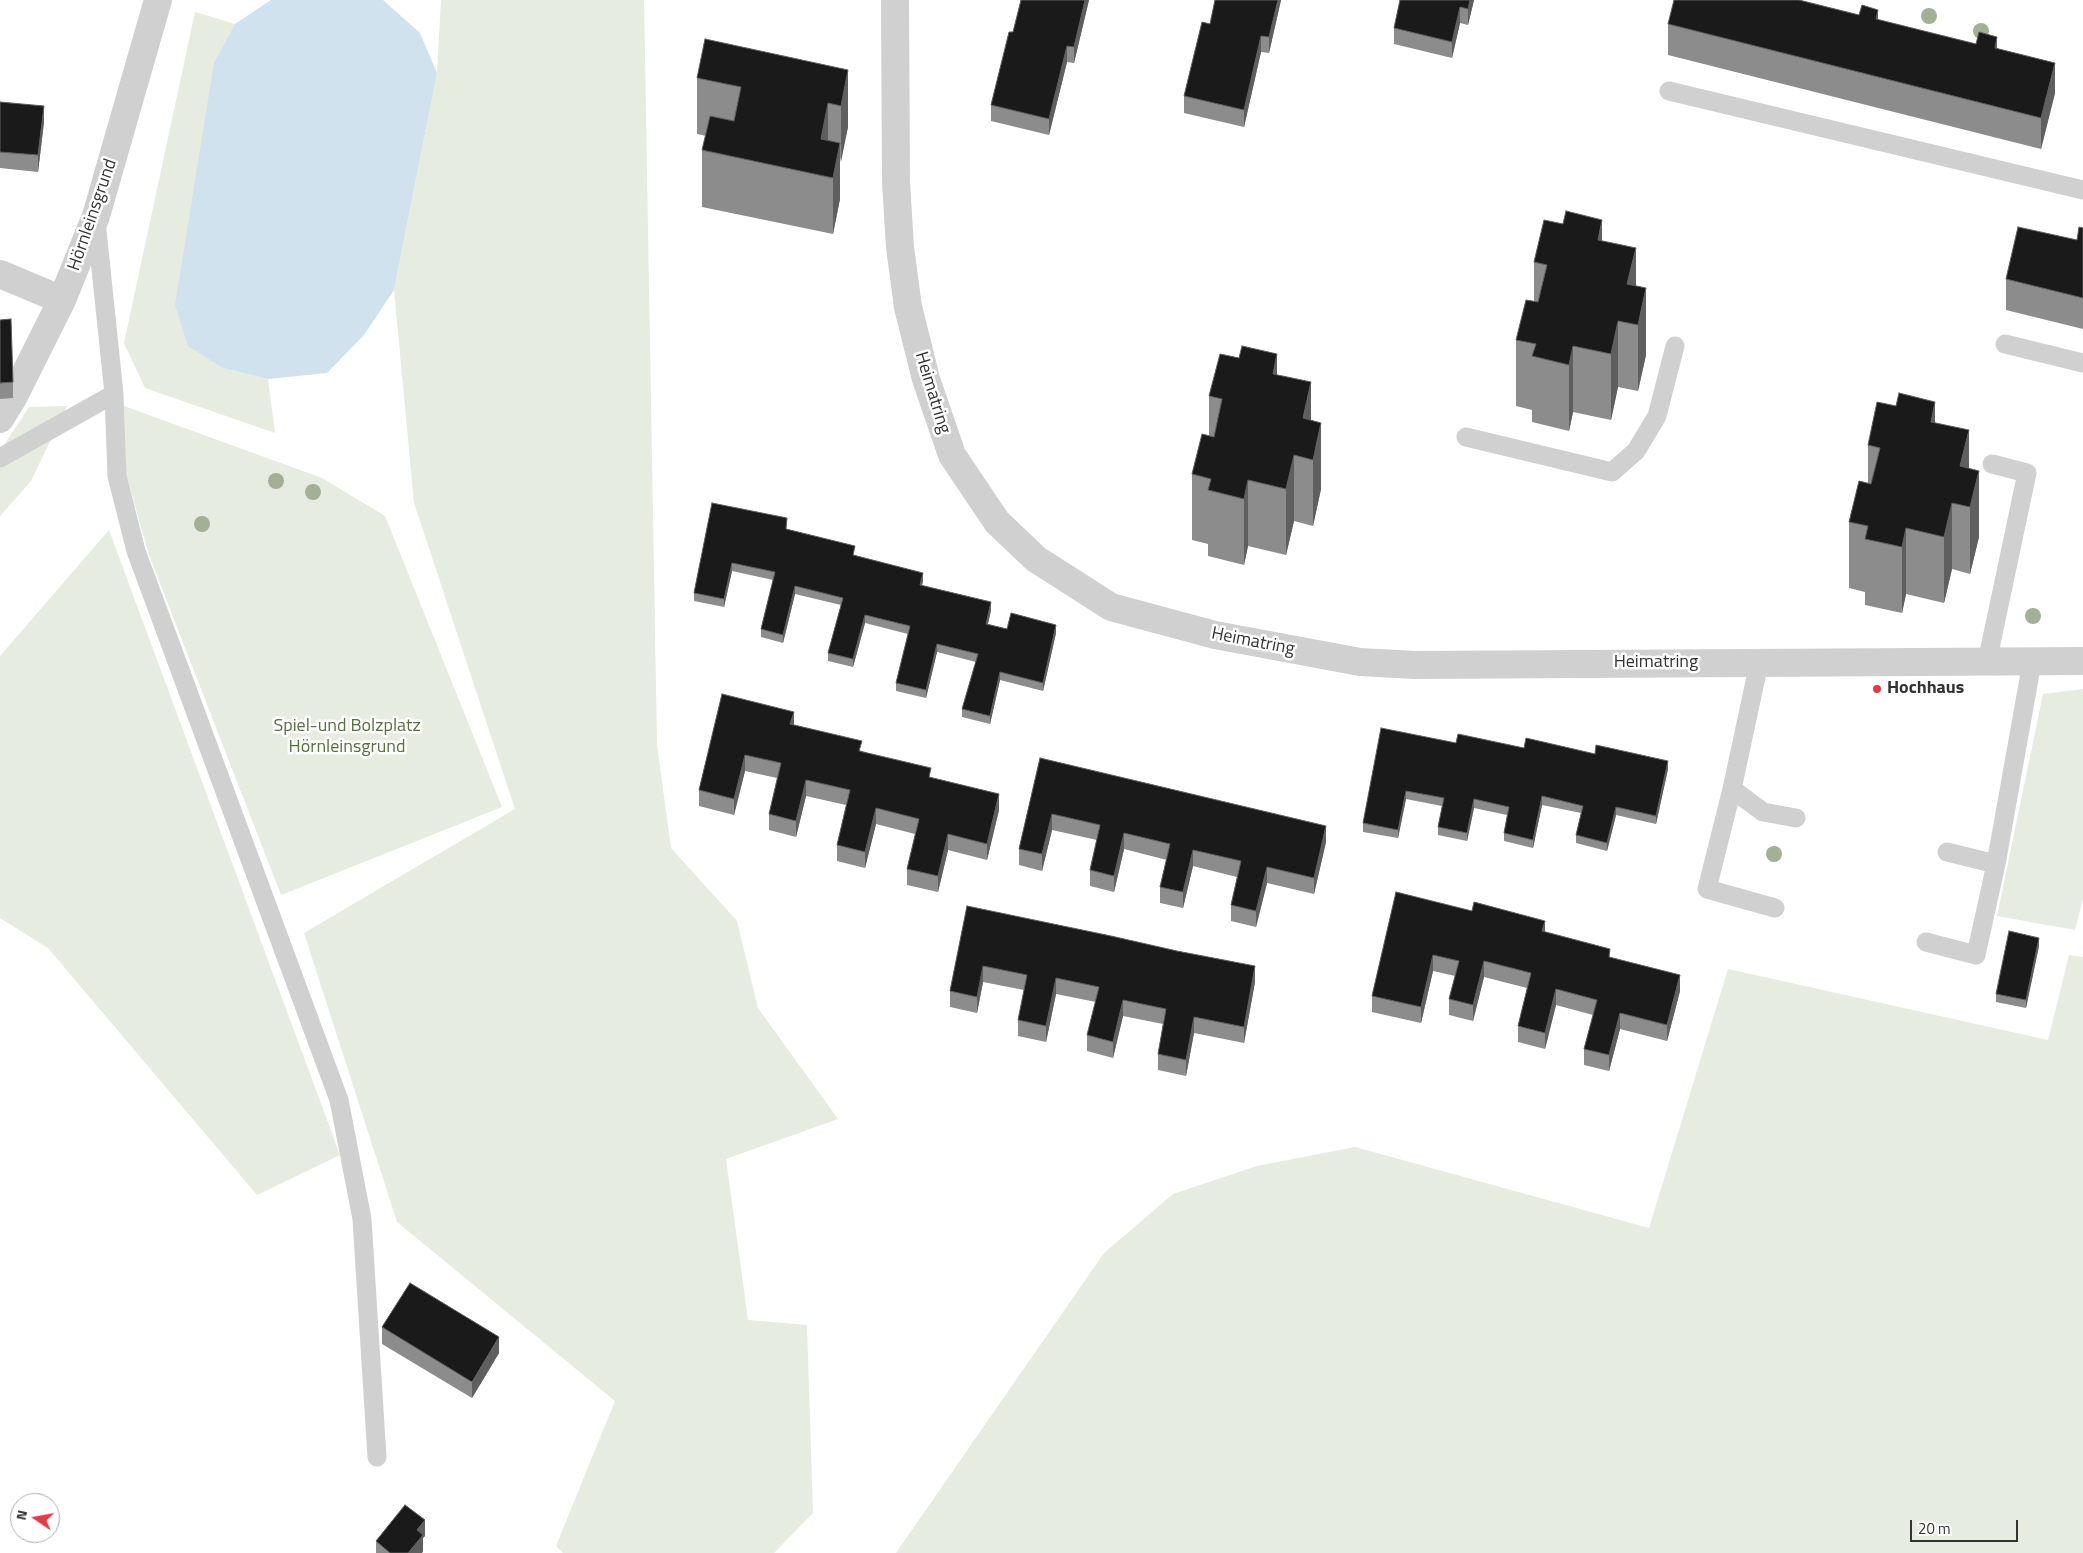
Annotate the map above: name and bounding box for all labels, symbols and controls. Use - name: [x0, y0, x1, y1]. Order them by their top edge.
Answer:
- street label: Hörnleinsgrund: [64, 156, 122, 274]
- street label: Heimatring: [909, 349, 955, 437]
- street label: Heimatring: [1209, 623, 1297, 661]
- street label: Heimatring: [1614, 652, 1698, 674]
- place label: Hochhaus: [1887, 678, 1964, 700]
- marker: Hochhaus: [1871, 683, 1883, 695]
- park label: Spiel-und Bolzplatz Hörnleinsgrund: [273, 716, 421, 759]
- north arrow: [10, 1493, 60, 1543]
- text: N: [10, 1508, 32, 1522]
- scale bar: [1913, 1510, 2020, 1542]
- text: 20 m: [1918, 1517, 1951, 1540]

